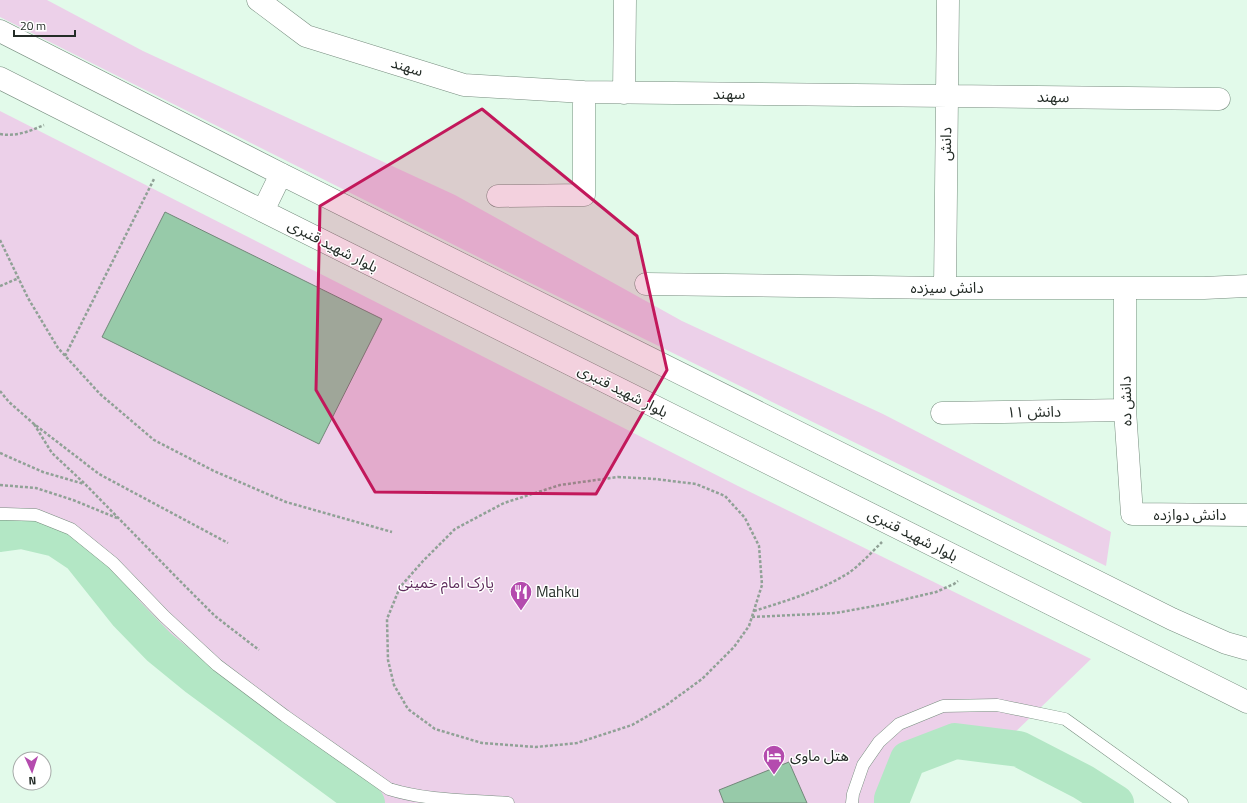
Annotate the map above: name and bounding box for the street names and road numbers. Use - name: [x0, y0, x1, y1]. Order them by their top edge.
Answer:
- street label: سهند: [388, 51, 426, 82]
- street label: سهند: [713, 82, 745, 105]
- street label: سهند: [1037, 85, 1070, 108]
- street label: دانش: [934, 127, 957, 161]
- street label: بلوار شهید قنبری: [284, 213, 382, 278]
- street label: دانش سیزده: [910, 276, 984, 299]
- street label: بلوار شهید قنبری: [574, 358, 672, 423]
- street label: دانش ده: [1114, 376, 1137, 426]
- street label: دانش ۱۱: [1007, 400, 1061, 423]
- street label: بلوار شهید قنبری: [864, 502, 962, 567]
- street label: دانش دوازده: [1154, 503, 1226, 526]

